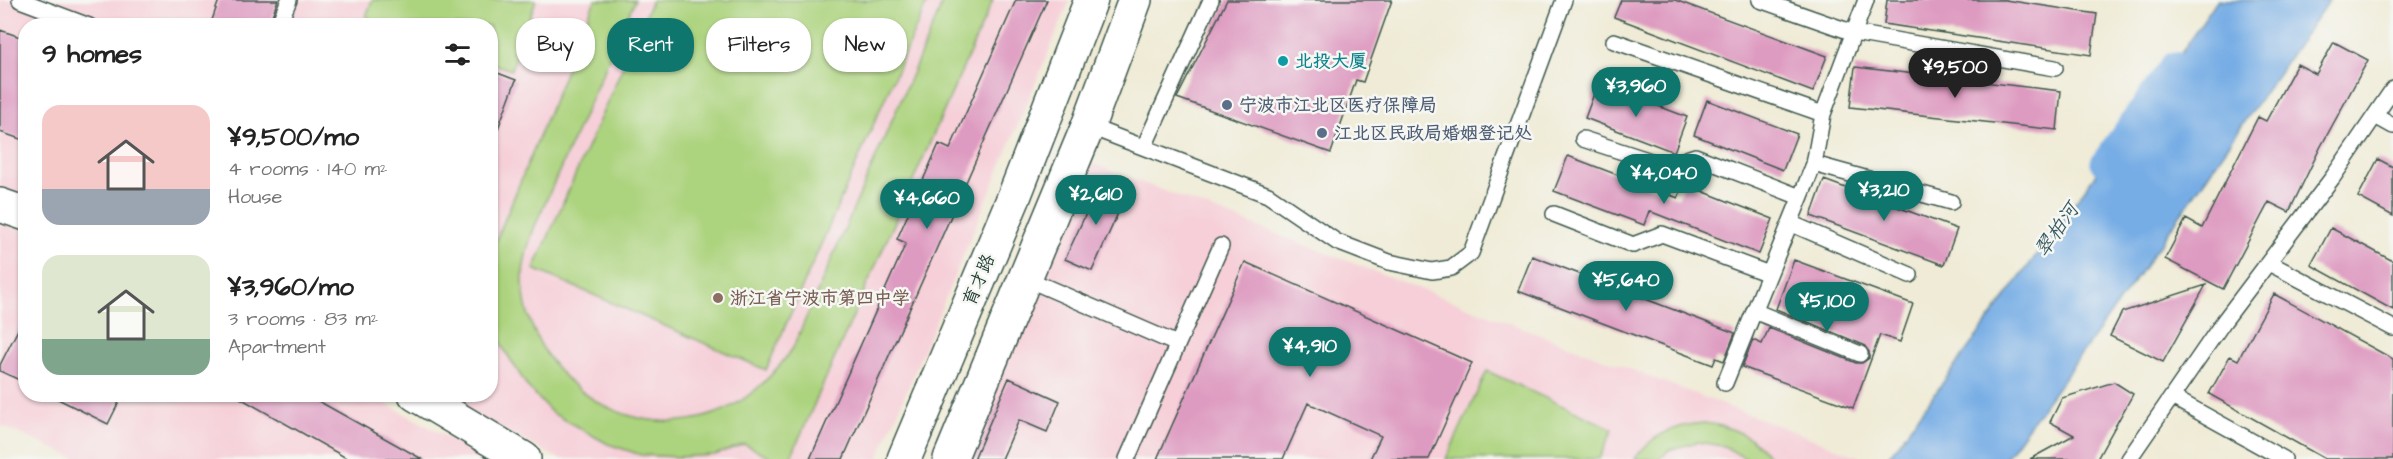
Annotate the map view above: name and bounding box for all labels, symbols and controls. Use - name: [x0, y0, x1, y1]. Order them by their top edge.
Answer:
- chip: Buy: [516, 18, 595, 72]
- chip: Rent: [607, 18, 694, 72]
- chip: Filters: [706, 18, 811, 72]
- chip: New: [823, 18, 907, 72]
- text: 9 homes: [42, 36, 142, 72]
- icon: filters: [441, 38, 474, 71]
- pin: ¥9,500: [1906, 48, 2004, 99]
- place label: 北投大厦: [1295, 49, 1367, 74]
- text: ¥9,500: [1922, 53, 1988, 81]
- marker: 北投大厦: [1276, 54, 1290, 68]
- pin: ¥3,960: [1587, 67, 1685, 118]
- text: ¥3,960: [1606, 72, 1666, 100]
- place label: 宁波市江北区医疗保障局: [1239, 93, 1437, 118]
- marker: 宁波市江北区医疗保障局: [1220, 98, 1234, 112]
- text: ¥9,500/mo: [228, 119, 359, 155]
- place label: 江北区民政局婚姻登记处: [1334, 121, 1532, 146]
- marker: 江北区民政局婚姻登记处: [1315, 126, 1329, 140]
- icon: home: [90, 129, 162, 201]
- pin: ¥4,040: [1615, 154, 1713, 205]
- text: 4 rooms · 140 m²: [228, 155, 387, 183]
- text: ¥4,040: [1631, 159, 1697, 187]
- pin: ¥3,210: [1835, 171, 1933, 222]
- pin: ¥2,610: [1047, 175, 1145, 226]
- text: ¥3,210: [1858, 176, 1910, 204]
- pin: ¥4,660: [878, 179, 976, 230]
- text: ¥2,610: [1069, 180, 1123, 208]
- text: House: [228, 183, 282, 211]
- text: ¥4,660: [894, 184, 960, 212]
- water label: 翠柏河: [2028, 195, 2087, 263]
- street label: 育才路: [957, 250, 1001, 310]
- pin: ¥5,640: [1577, 261, 1675, 312]
- text: ¥5,640: [1592, 266, 1660, 294]
- text: ¥3,960/mo: [228, 269, 354, 305]
- icon: home: [90, 279, 162, 351]
- pin: ¥5,100: [1778, 282, 1876, 333]
- place label: 浙江省宁波市第四中学: [730, 286, 910, 311]
- text: ¥5,100: [1799, 287, 1855, 315]
- marker: 浙江省宁波市第四中学: [711, 291, 725, 305]
- text: 3 rooms · 83 m²: [228, 305, 378, 333]
- pin: ¥4,910: [1261, 327, 1359, 378]
- text: ¥4,910: [1283, 332, 1337, 360]
- text: Apartment: [228, 333, 326, 361]

